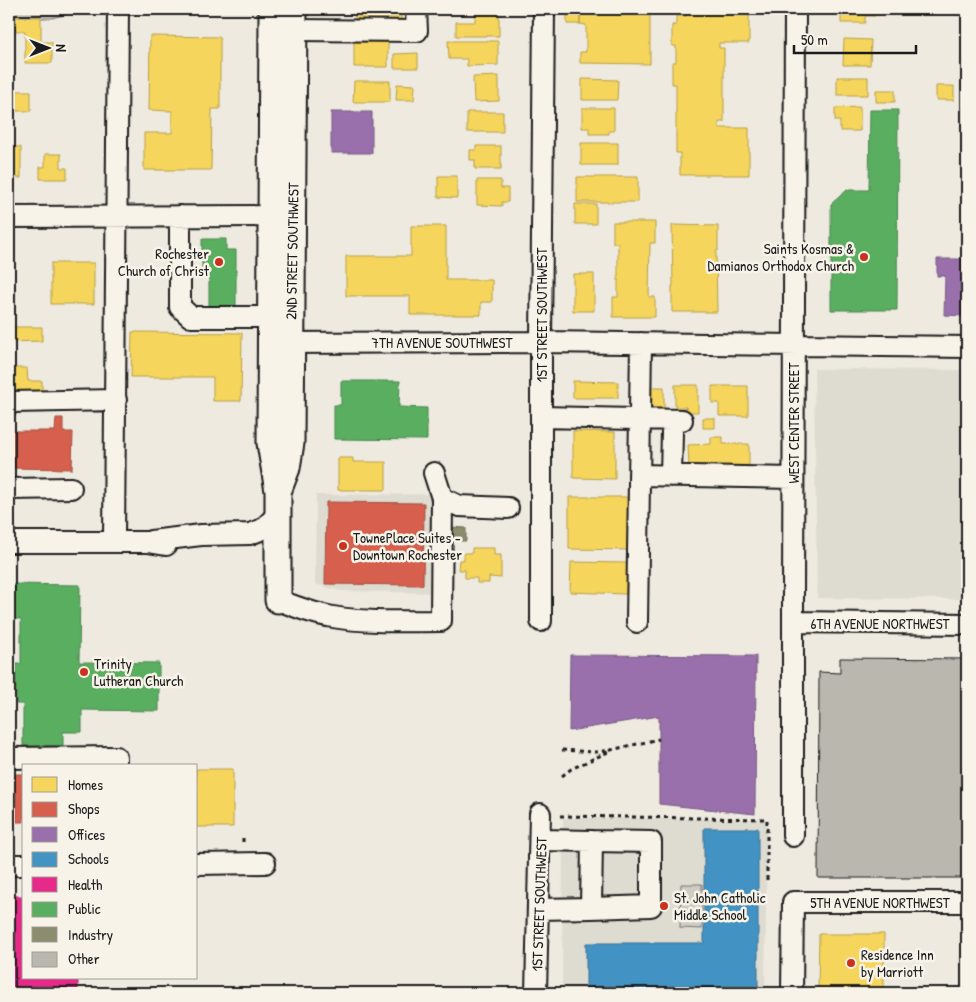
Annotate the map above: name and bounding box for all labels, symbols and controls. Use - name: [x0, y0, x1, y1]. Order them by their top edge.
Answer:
- north arrow: [22, 22, 72, 72]
- scale bar: [794, 22, 916, 54]
- text: 50 m: [801, 29, 828, 50]
- text: N: [52, 44, 71, 52]
- street label: 2ND STREET SOUTHWEST: [280, 181, 304, 320]
- place label: Saints Kosmas & Damianos Orthodox Church: [707, 238, 854, 276]
- place label: Rochester Church of Christ: [118, 243, 210, 281]
- street label: 1ST STREET SOUTHWEST: [531, 247, 552, 382]
- marker: Saints Kosmas & Damianos Orthodox Church: [858, 251, 870, 263]
- marker: Rochester Church of Christ: [213, 256, 225, 268]
- street label: 7TH AVENUE SOUTHWEST: [372, 332, 513, 353]
- street label: WEST CENTER STREET: [783, 362, 804, 483]
- place label: TownePlace Suites - Downtown Rochester: [353, 527, 462, 565]
- marker: TownePlace Suites - Downtown Rochester: [337, 540, 349, 552]
- street label: 6TH AVENUE NORTHWEST: [810, 613, 951, 634]
- place label: Trinity Lutheran Church: [94, 653, 183, 691]
- marker: Trinity Lutheran Church: [78, 666, 90, 678]
- legend: [22, 764, 198, 980]
- text: Homes: [68, 774, 103, 795]
- text: Shops: [68, 798, 100, 819]
- text: Offices: [68, 824, 105, 845]
- street label: 1ST STREET SOUTHWEST: [526, 835, 552, 972]
- text: Schools: [68, 848, 109, 869]
- text: Health: [68, 874, 102, 895]
- place label: St. John Catholic Middle School: [674, 887, 766, 925]
- street label: 5TH AVENUE NORTHWEST: [810, 892, 951, 913]
- text: Public: [68, 898, 101, 919]
- marker: St. John Catholic Middle School: [658, 900, 670, 912]
- text: Industry: [68, 924, 113, 945]
- place label: Residence Inn by Marriott: [861, 944, 934, 982]
- text: Other: [68, 948, 100, 969]
- marker: Residence Inn by Marriott: [845, 957, 857, 969]

